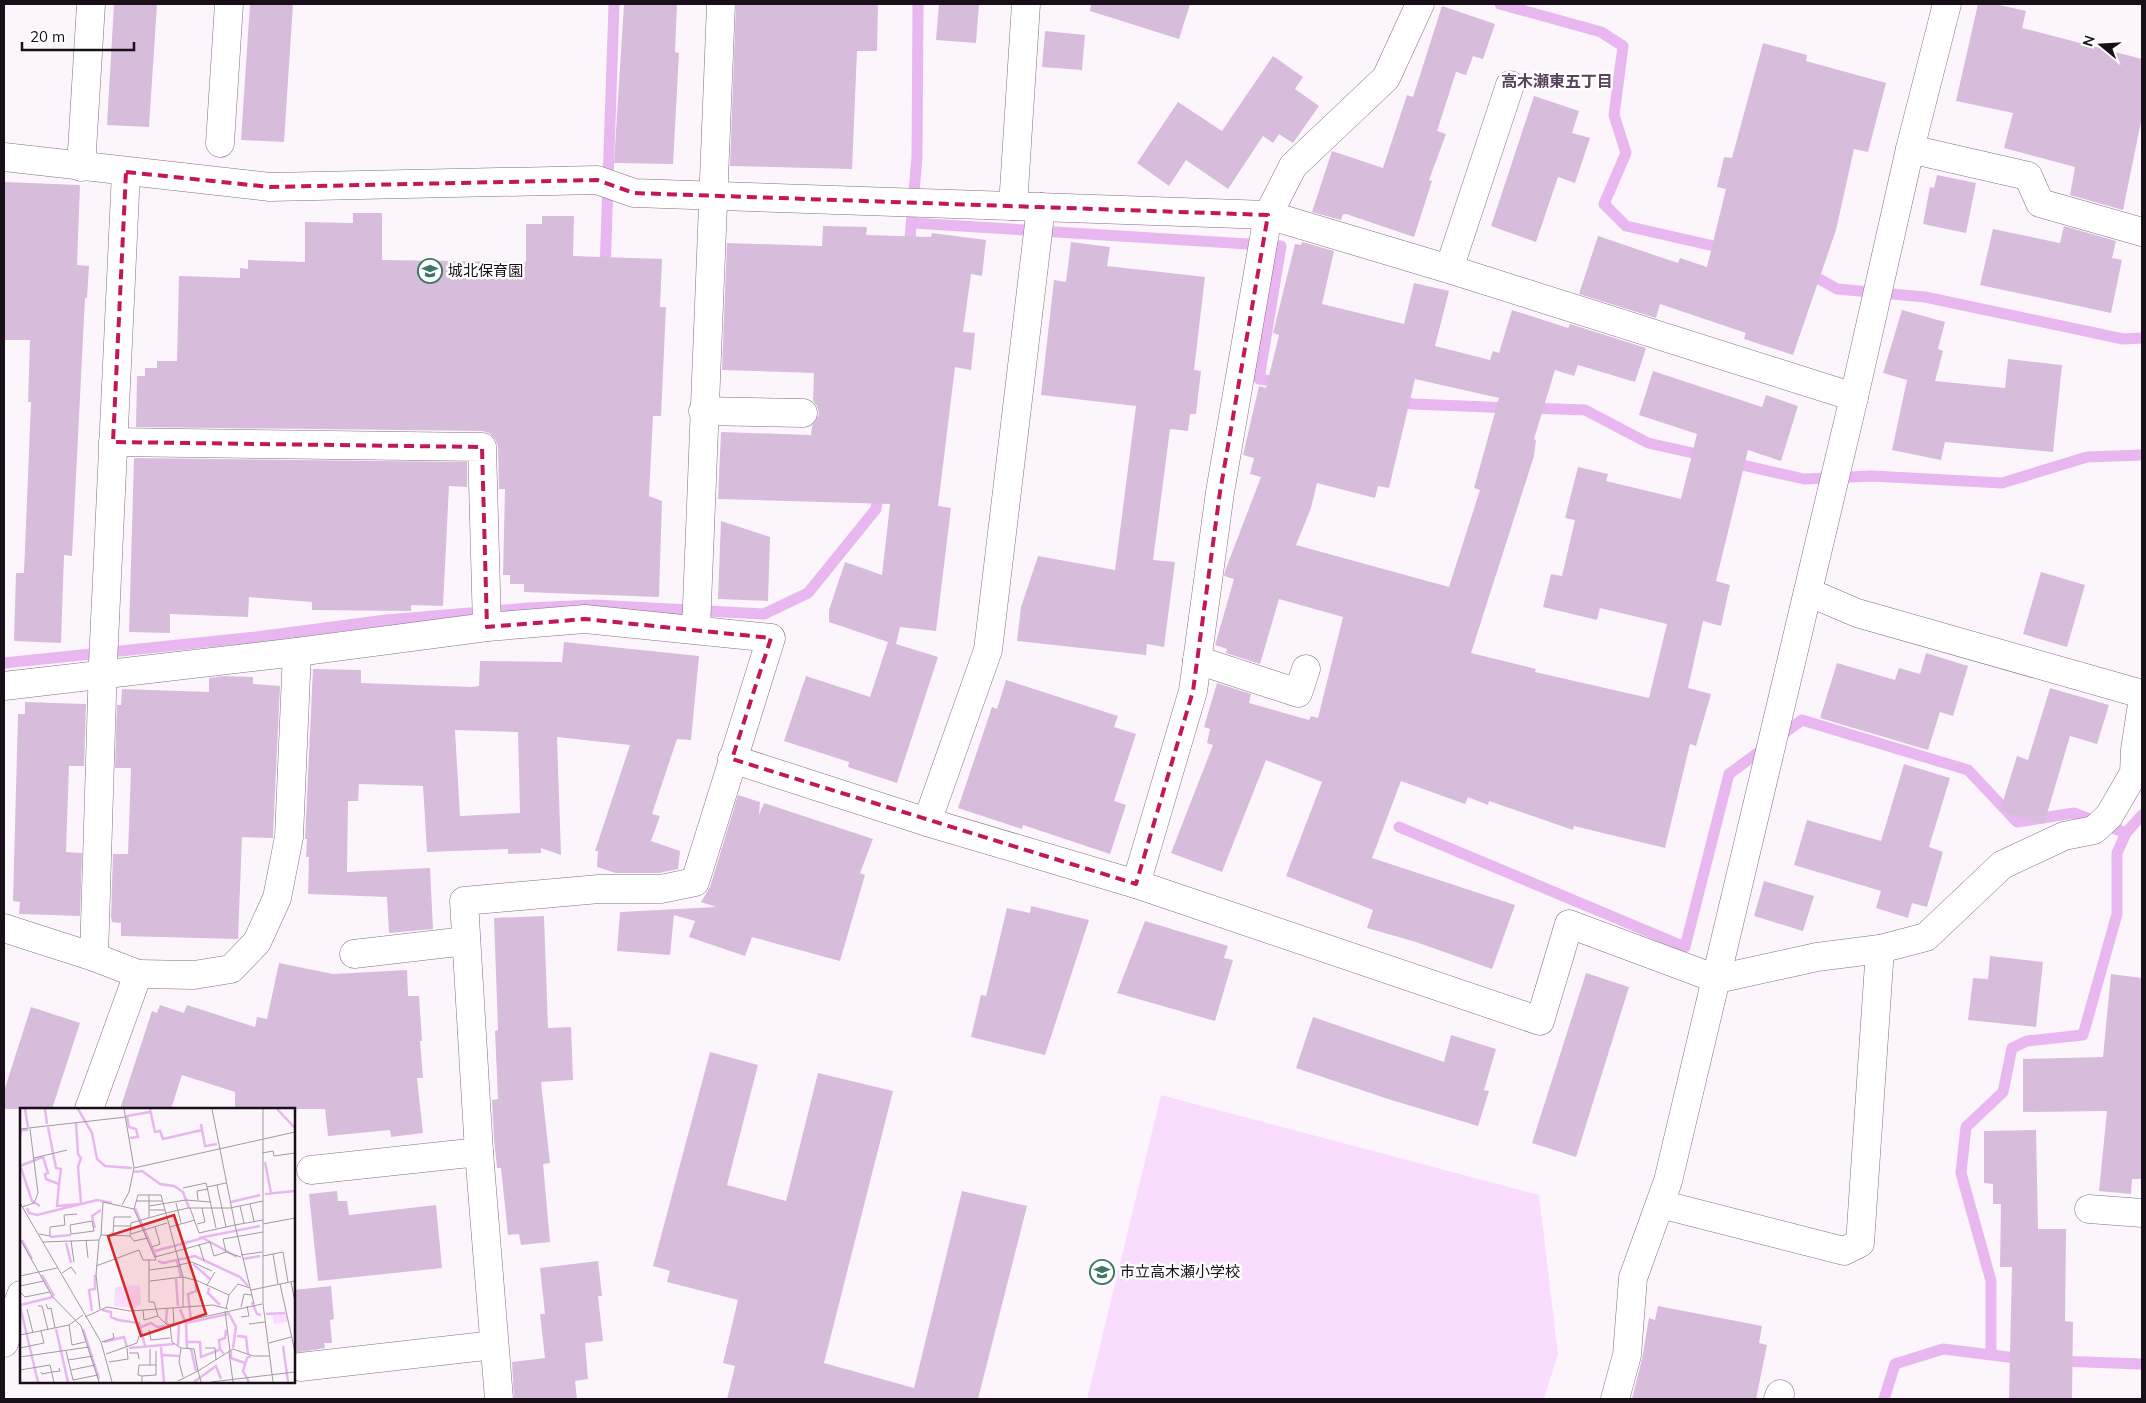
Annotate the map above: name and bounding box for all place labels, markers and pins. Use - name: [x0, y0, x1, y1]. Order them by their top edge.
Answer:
- school or university icon: 城北保育園: [417, 258, 443, 284]
- place label: 城北保育園: [448, 261, 523, 280]
- school or university icon: 市立高木瀬小学校: [1089, 1259, 1115, 1285]
- place label: 市立高木瀬小学校: [1120, 1262, 1240, 1281]

